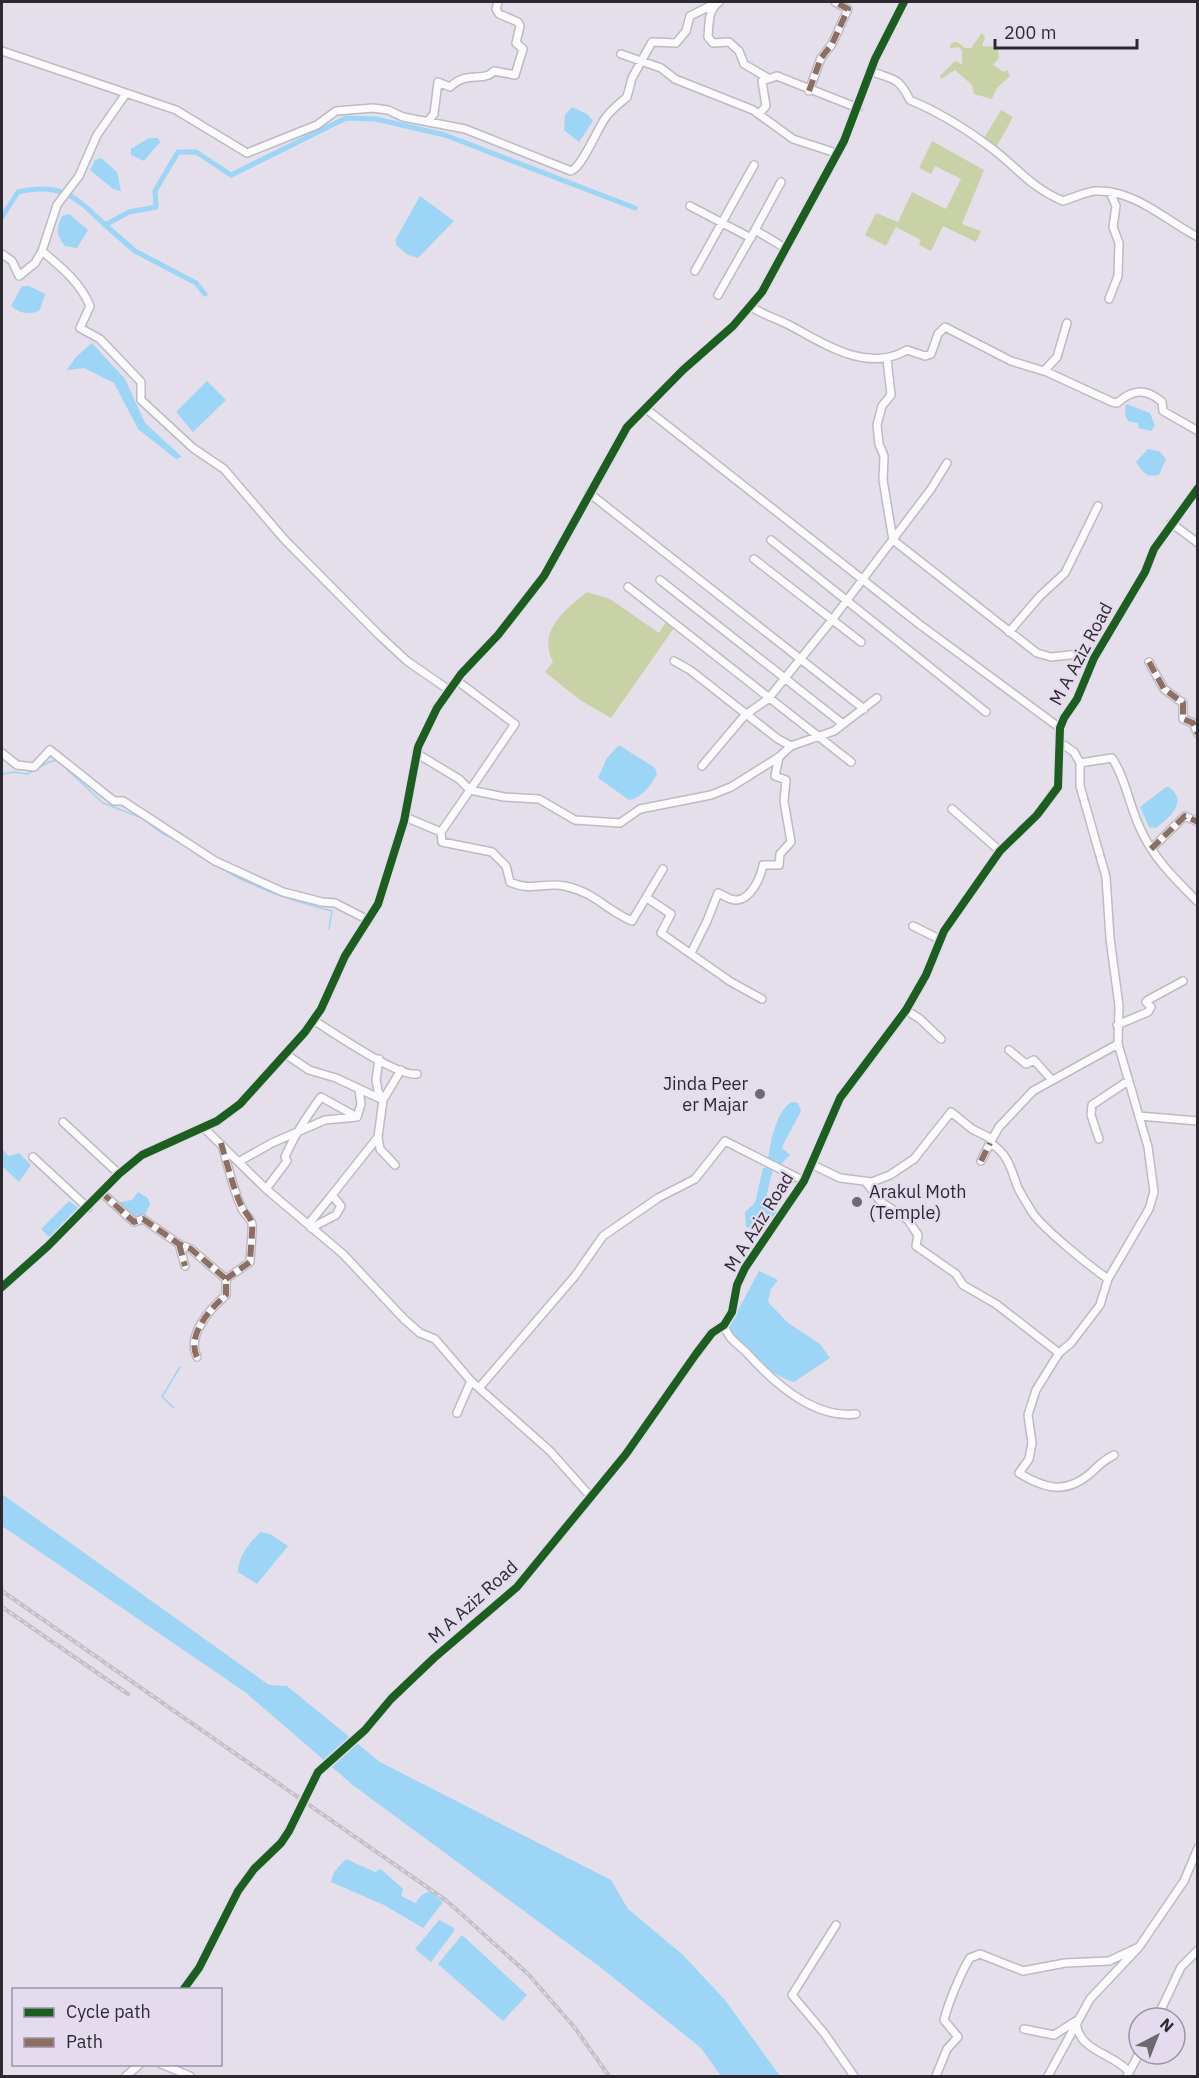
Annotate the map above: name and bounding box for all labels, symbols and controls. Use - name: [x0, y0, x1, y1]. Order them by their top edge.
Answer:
- scale bar: [995, 12, 1138, 50]
- text: 200 m: [1004, 21, 1056, 44]
- street label: M A Aziz Road: [1044, 598, 1117, 709]
- place label: Jinda Peer er Majar: [663, 1072, 748, 1116]
- marker: Jinda Peer er Majar: [753, 1087, 767, 1101]
- street label: M A Aziz Road: [719, 1168, 798, 1276]
- place label: Arakul Moth (Temple): [869, 1180, 967, 1224]
- marker: Arakul Moth (Temple): [850, 1195, 864, 1209]
- street label: M A Aziz Road: [423, 1555, 522, 1648]
- legend: [12, 1988, 222, 2066]
- text: Cycle path: [66, 2000, 151, 2023]
- north arrow: [1127, 2006, 1187, 2066]
- text: N: [1156, 2014, 1178, 2036]
- text: Path: [66, 2030, 103, 2053]

